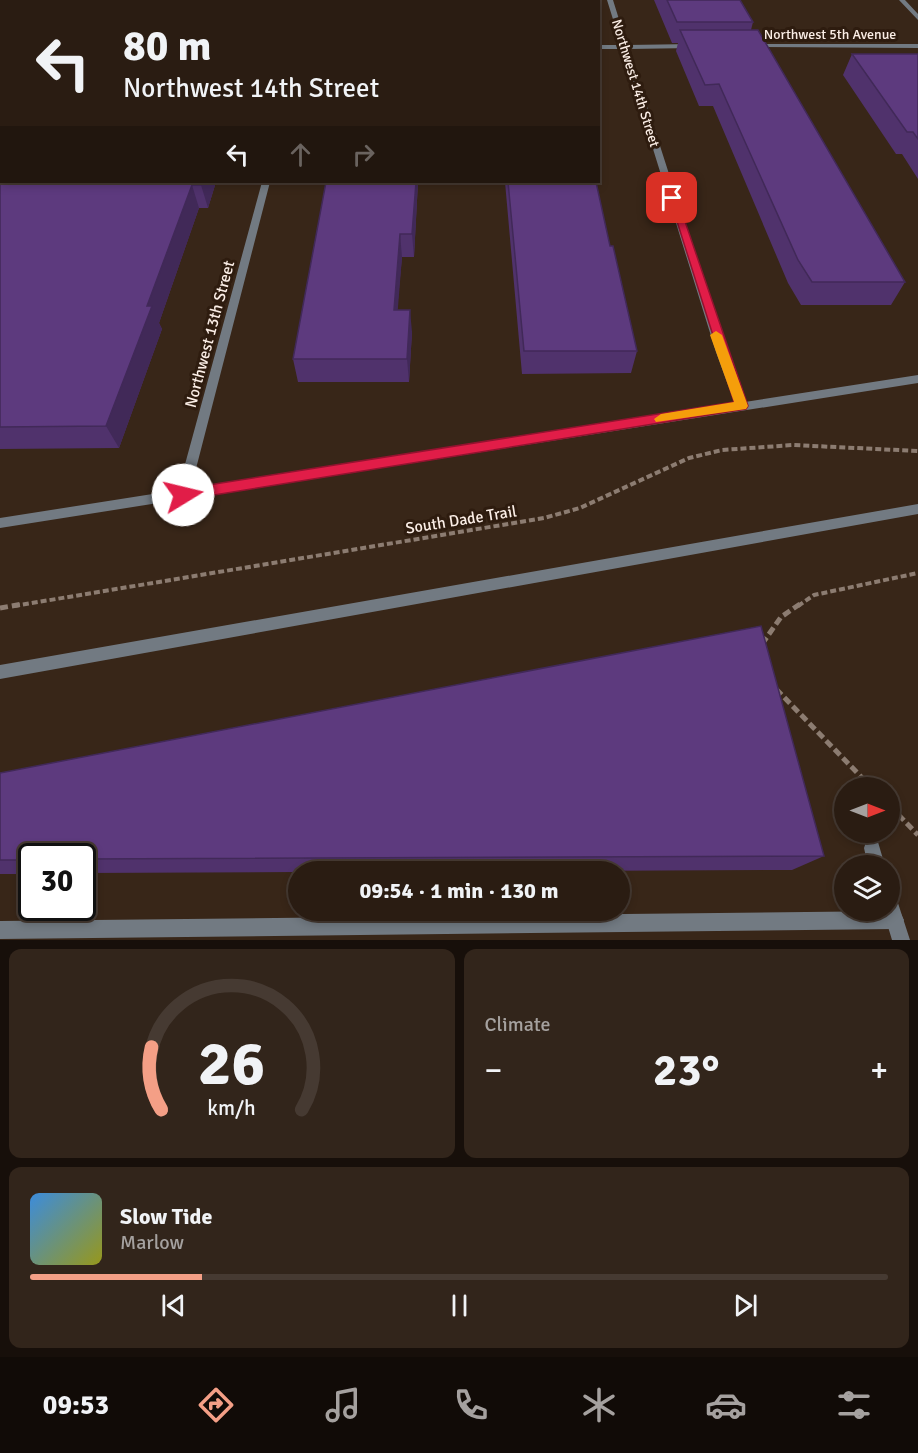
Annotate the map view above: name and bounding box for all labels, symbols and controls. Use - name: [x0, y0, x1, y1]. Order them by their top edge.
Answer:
- street label: Northwest 14th Street: [608, 17, 663, 149]
- text: 80 m: [123, 21, 212, 72]
- icon: left: [24, 24, 102, 102]
- street label: Northwest 5th Avenue: [764, 26, 896, 43]
- text: Northwest 14th Street: [123, 72, 379, 105]
- icon: left: [221, 138, 254, 171]
- icon: ahead: [284, 138, 317, 171]
- icon: right: [347, 138, 380, 171]
- pin: [646, 172, 697, 223]
- icon: arrive: [655, 181, 688, 214]
- street label: Northwest 13th Street: [181, 258, 239, 410]
- position arrow: [151, 463, 215, 527]
- street label: South Dade Trail: [404, 501, 518, 539]
- north arrow: [834, 777, 900, 843]
- map controls: [834, 777, 900, 921]
- speed limit sign: 30: [18, 843, 96, 921]
- button: layers: [834, 855, 900, 921]
- text: 09:54 · 1 min · 130 m: [359, 877, 559, 904]
- text: Climate: [485, 1012, 550, 1037]
- text: 26: [198, 1025, 265, 1102]
- text: 23°: [653, 1043, 720, 1098]
- text: −: [485, 1050, 502, 1091]
- text: +: [870, 1050, 888, 1091]
- text: km/h: [207, 1096, 256, 1122]
- text: Slow Tide: [120, 1203, 212, 1230]
- text: Marlow: [120, 1230, 184, 1255]
- icon: previous: [157, 1289, 190, 1322]
- icon: pause: [443, 1289, 476, 1322]
- icon: next: [729, 1289, 762, 1322]
- icon: directions: [195, 1384, 237, 1426]
- icon: music: [322, 1384, 364, 1426]
- icon: phone: [450, 1384, 492, 1426]
- icon: climate: [578, 1384, 620, 1426]
- icon: car: [705, 1384, 747, 1426]
- icon: filters: [833, 1384, 875, 1426]
- text: 09:53: [43, 1389, 109, 1422]

